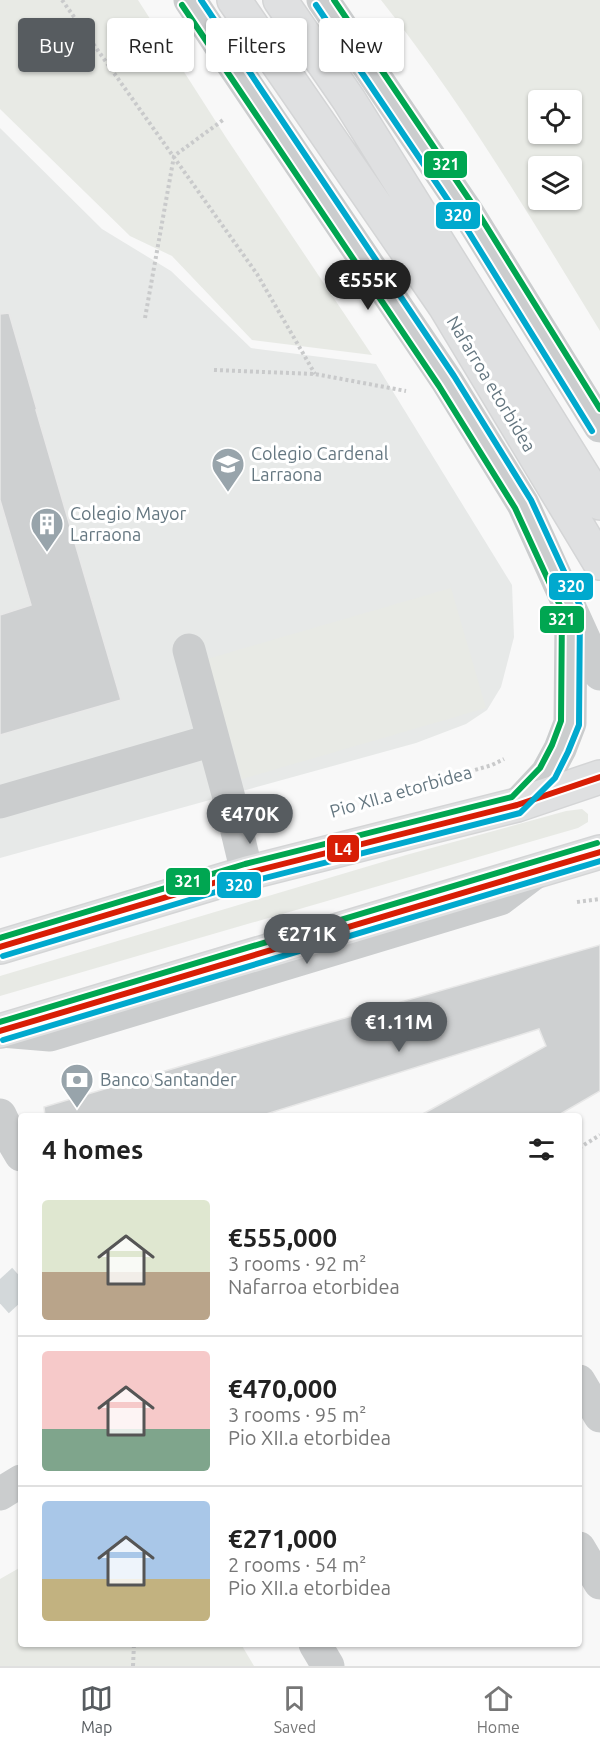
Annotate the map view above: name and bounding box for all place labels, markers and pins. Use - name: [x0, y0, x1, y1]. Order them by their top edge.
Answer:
- pin: €555K: [326, 260, 410, 311]
- place label: Colegio Cardenal Larraona: [251, 443, 389, 484]
- school or university icon: Colegio Cardenal Larraona: [210, 446, 246, 493]
- place label: Colegio Mayor Larraona: [70, 503, 187, 544]
- building icon: Colegio Mayor Larraona: [29, 506, 65, 553]
- pin: €470K: [208, 794, 292, 845]
- pin: €271K: [265, 914, 349, 965]
- pin: €1.11M: [350, 1002, 448, 1053]
- bank icon: Banco Santander: [59, 1062, 95, 1109]
- place label: Banco Santander: [100, 1069, 237, 1089]

